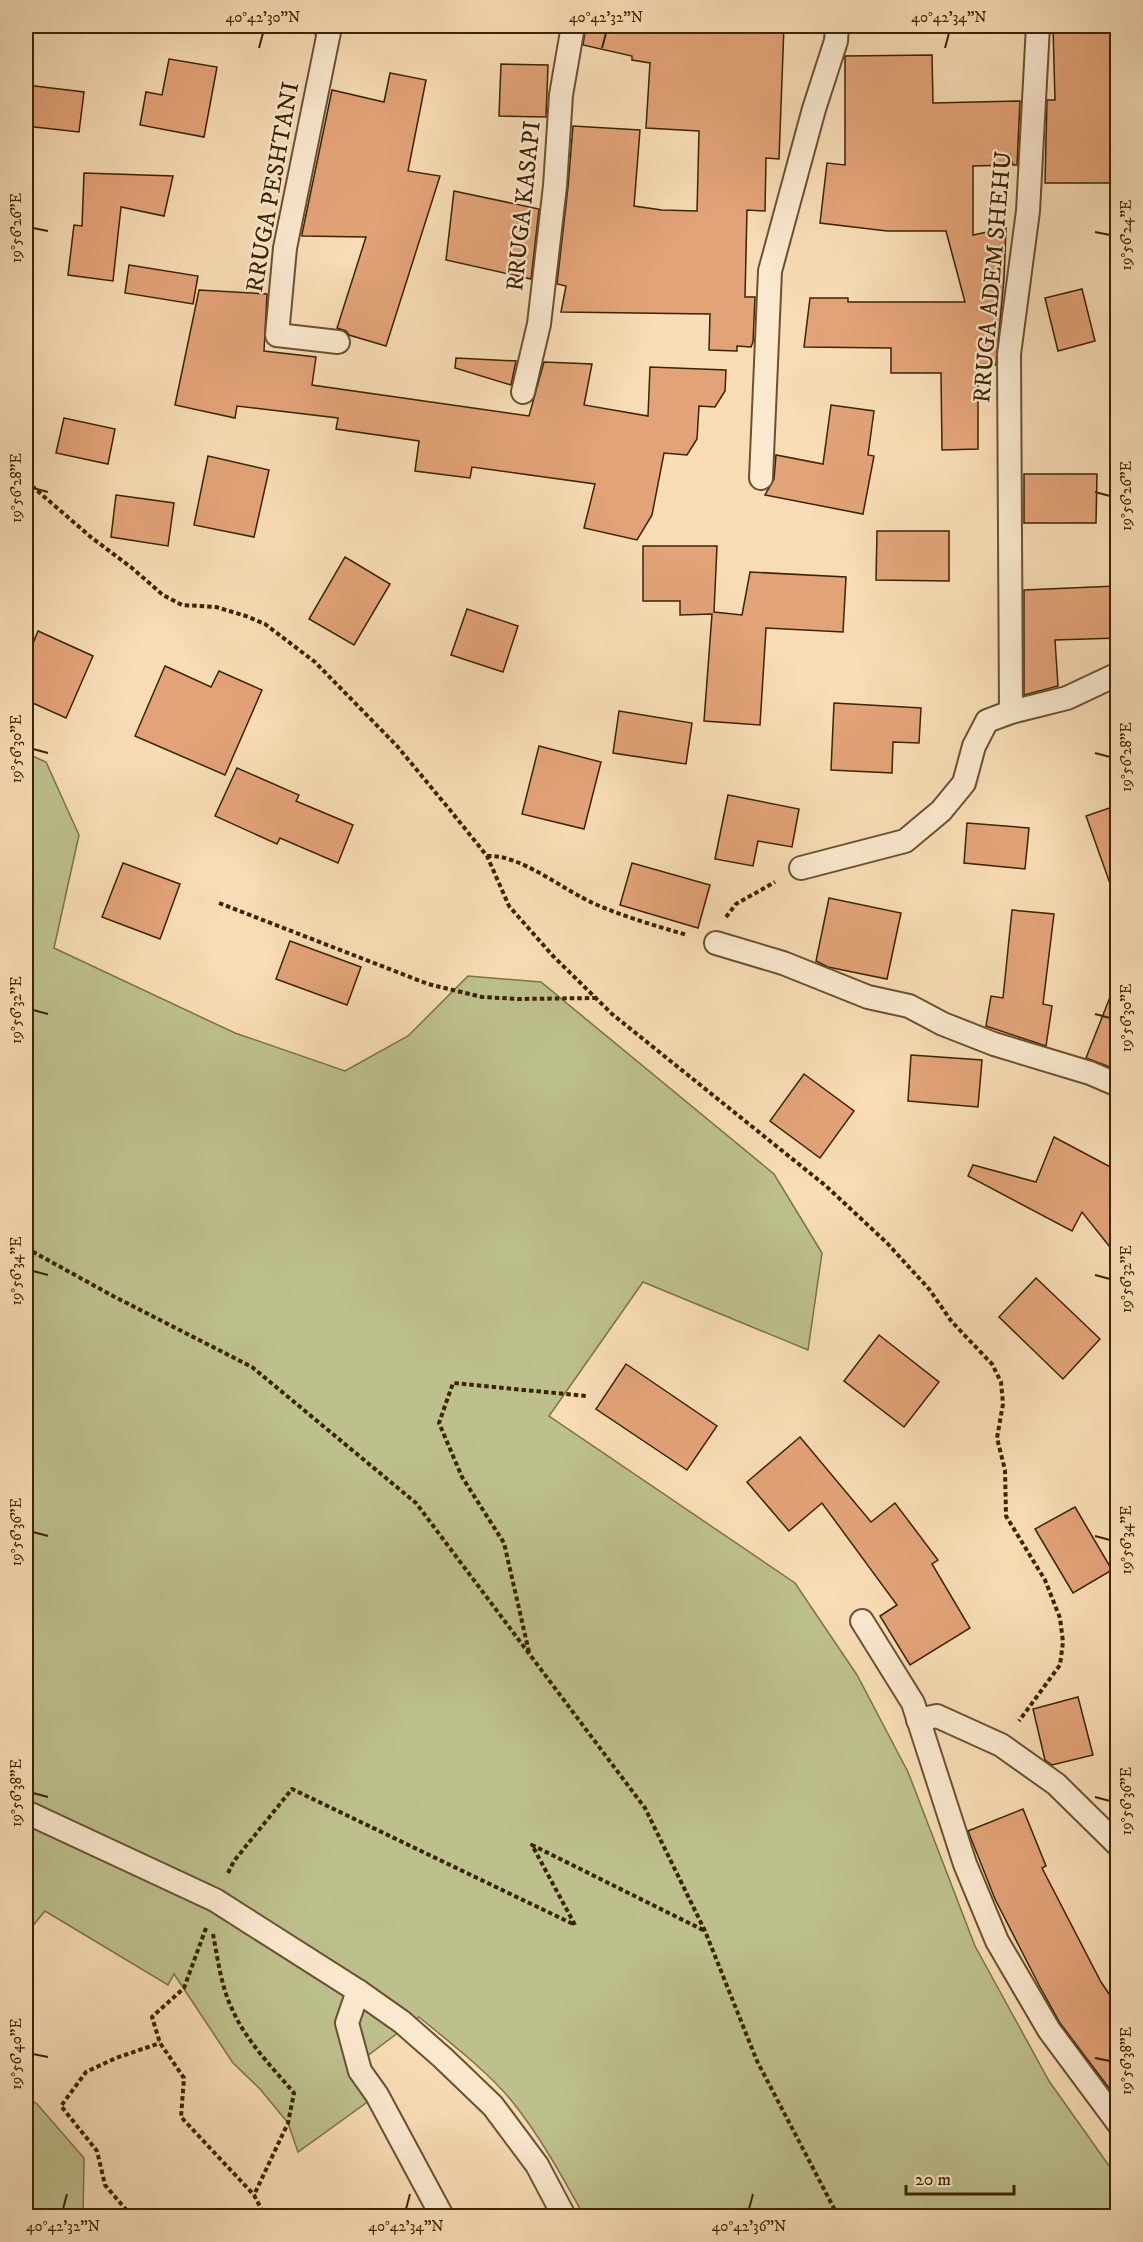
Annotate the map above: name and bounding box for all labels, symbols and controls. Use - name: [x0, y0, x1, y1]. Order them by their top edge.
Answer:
- text: 40°42'30"N: [226, 8, 300, 27]
- text: 40°42'32"N: [569, 8, 643, 27]
- text: 40°42'34"N: [911, 8, 987, 27]
- street label: RRUGA PESHTANI: [240, 79, 306, 295]
- street label: RRUGA KASAPI: [500, 119, 548, 293]
- street label: RRUGA ADEM SHEHU: [967, 150, 1019, 404]
- text: 19°56'26"E: [7, 193, 26, 263]
- text: 19°56'24"E: [1117, 199, 1136, 270]
- text: 19°56'28"E: [7, 453, 26, 523]
- text: 19°56'26"E: [1117, 461, 1136, 531]
- text: 19°56'30"E: [7, 714, 26, 783]
- text: 19°56'28"E: [1117, 722, 1136, 792]
- text: 19°56'32"E: [7, 976, 26, 1044]
- text: 19°56'30"E: [1117, 983, 1136, 1052]
- text: 19°56'34"E: [7, 1236, 26, 1306]
- text: 19°56'32"E: [1117, 1245, 1136, 1313]
- text: 19°56'36"E: [7, 1497, 26, 1566]
- text: 19°56'34"E: [1117, 1505, 1136, 1575]
- text: 19°56'38"E: [7, 1759, 26, 1827]
- text: 19°56'36"E: [1117, 1766, 1136, 1835]
- text: 19°56'40"E: [7, 2018, 26, 2090]
- text: 19°56'38"E: [1117, 2027, 1136, 2095]
- scale bar: [906, 2158, 1014, 2196]
- text: 20 m: [915, 2169, 951, 2191]
- text: 40°42'32"N: [26, 2217, 100, 2236]
- text: 40°42'34"N: [368, 2217, 444, 2236]
- text: 40°42'36"N: [712, 2217, 786, 2236]

